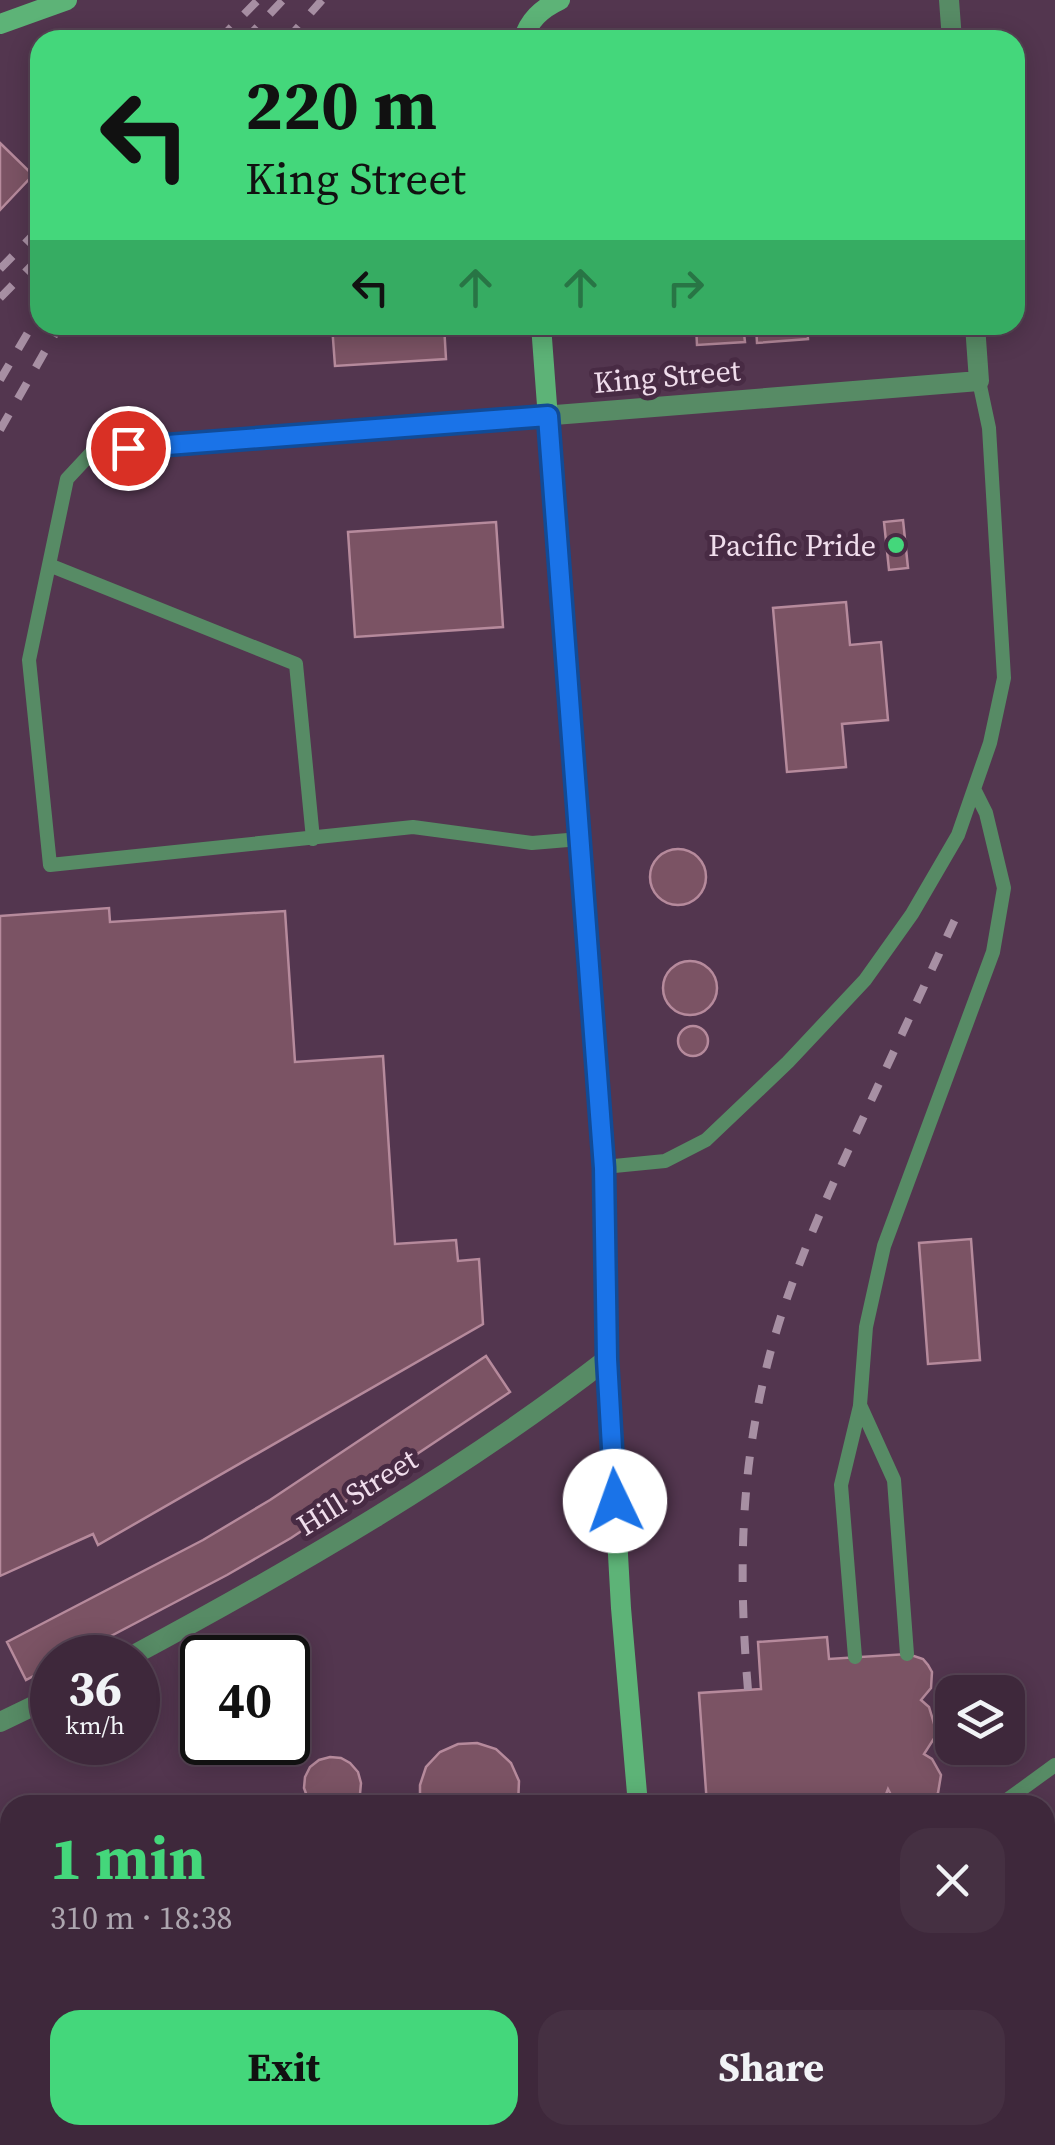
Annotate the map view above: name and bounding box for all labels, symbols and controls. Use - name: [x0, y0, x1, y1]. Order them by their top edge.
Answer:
- text: 220 m: [245, 56, 437, 152]
- icon: left: [80, 70, 210, 200]
- text: King Street: [245, 147, 466, 209]
- icon: left: [343, 260, 398, 315]
- icon: ahead: [448, 260, 503, 315]
- icon: ahead: [553, 260, 608, 315]
- icon: right: [658, 260, 713, 315]
- street label: King Street: [592, 349, 742, 403]
- pin: [86, 406, 171, 491]
- icon: arrive: [101, 421, 156, 476]
- place label: Pacific Pride: [708, 525, 876, 566]
- marker: Pacific Pride: [885, 534, 907, 556]
- street label: Hill Street: [289, 1439, 425, 1545]
- position arrow: [563, 1449, 667, 1553]
- speed limit sign: 40: [180, 1635, 310, 1765]
- text: 36: [68, 1653, 122, 1722]
- map controls: [935, 1675, 1025, 1765]
- button: layers: [935, 1675, 1025, 1765]
- text: km/h: [65, 1708, 125, 1742]
- text: 1 min: [50, 1817, 206, 1899]
- button: close: [900, 1828, 1005, 1933]
- text: 310 m · 18:38: [50, 1896, 232, 1940]
- button: Exit: [50, 2010, 518, 2125]
- button: Share: [538, 2010, 1005, 2125]

